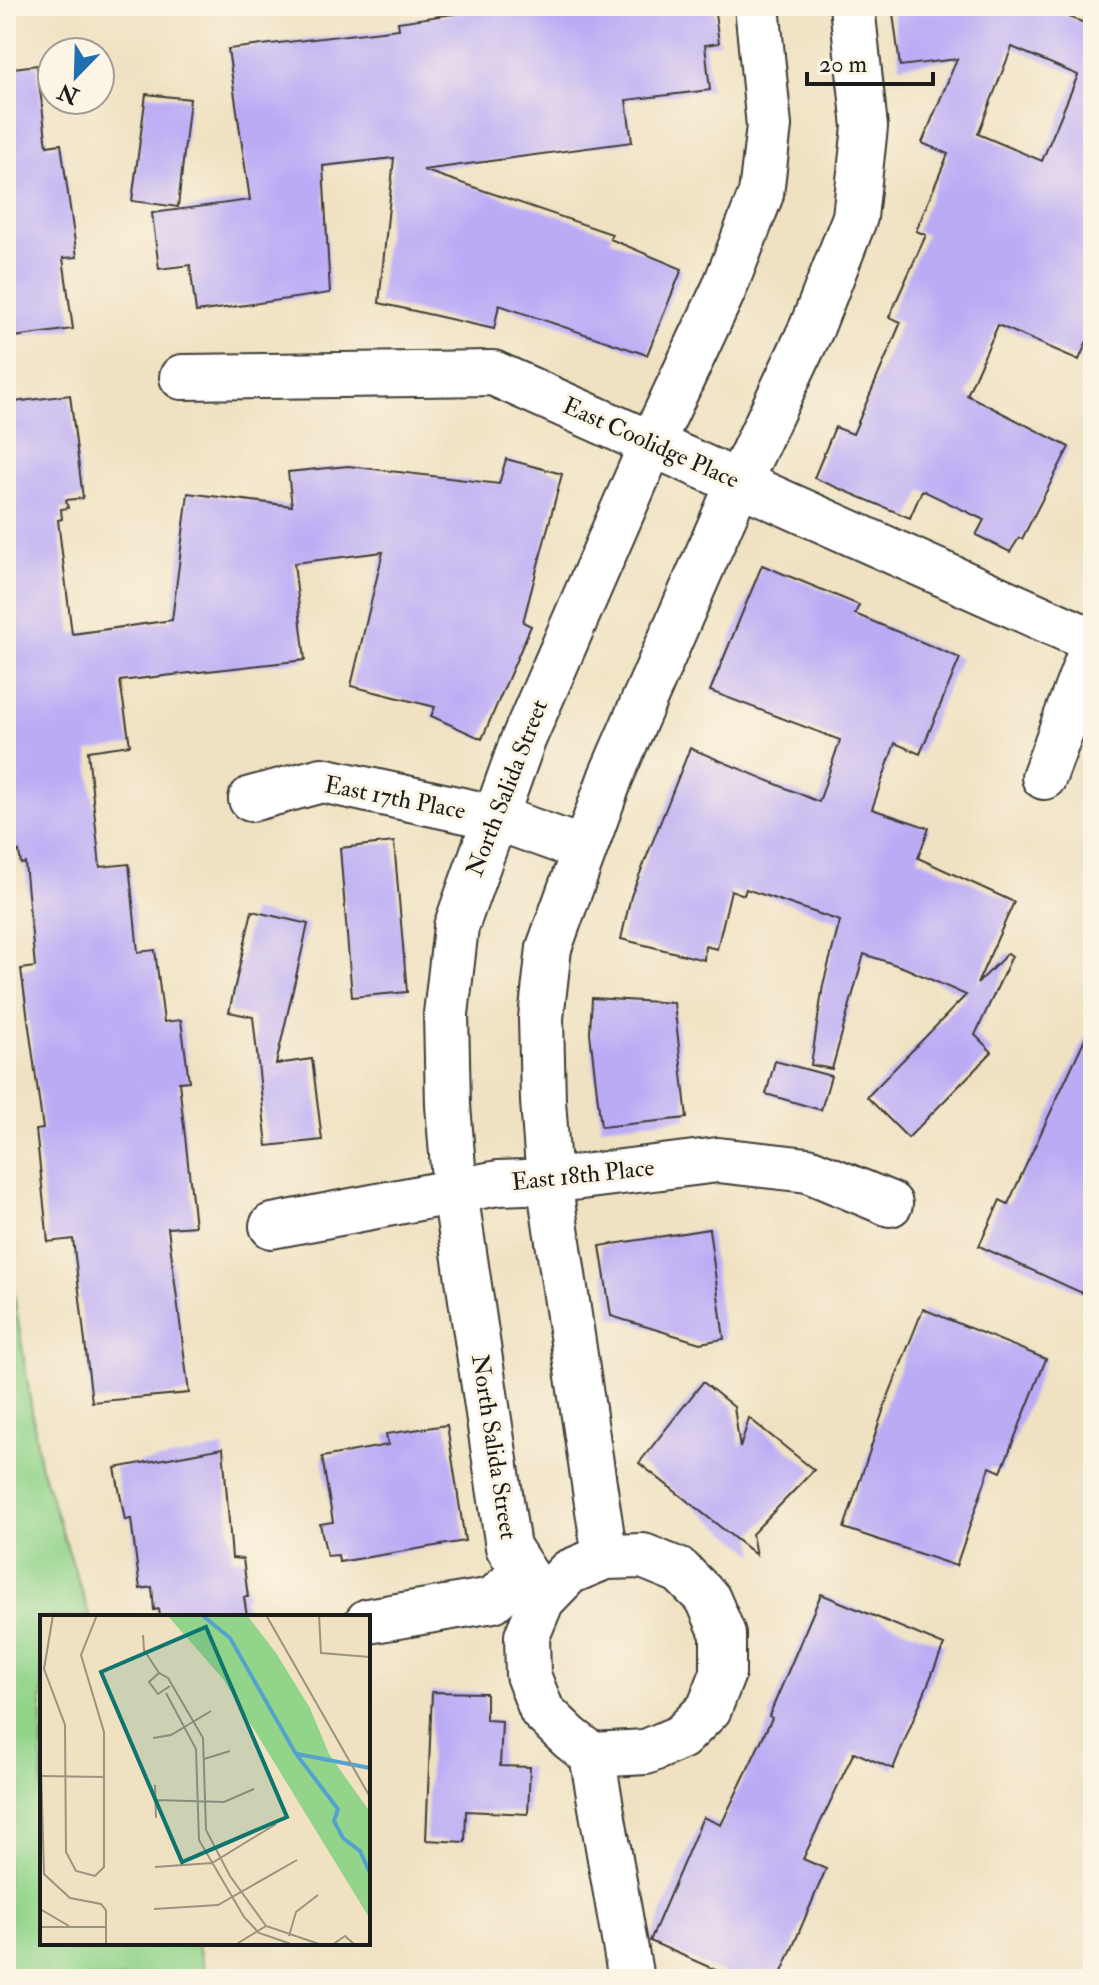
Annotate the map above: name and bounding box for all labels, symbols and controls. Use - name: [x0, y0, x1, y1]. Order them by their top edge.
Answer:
- north arrow: [36, 36, 116, 116]
- scale bar: [807, 36, 933, 86]
- text: 20 m: [819, 49, 868, 80]
- text: N: [54, 77, 84, 111]
- street label: East Coolidge Place: [558, 390, 744, 496]
- street label: North Salida Street: [459, 695, 555, 881]
- street label: East 17th Place: [322, 769, 468, 827]
- street label: East 18th Place: [510, 1152, 656, 1198]
- street label: North Salida Street: [464, 1352, 524, 1542]
- inset map: [40, 1615, 370, 1945]

